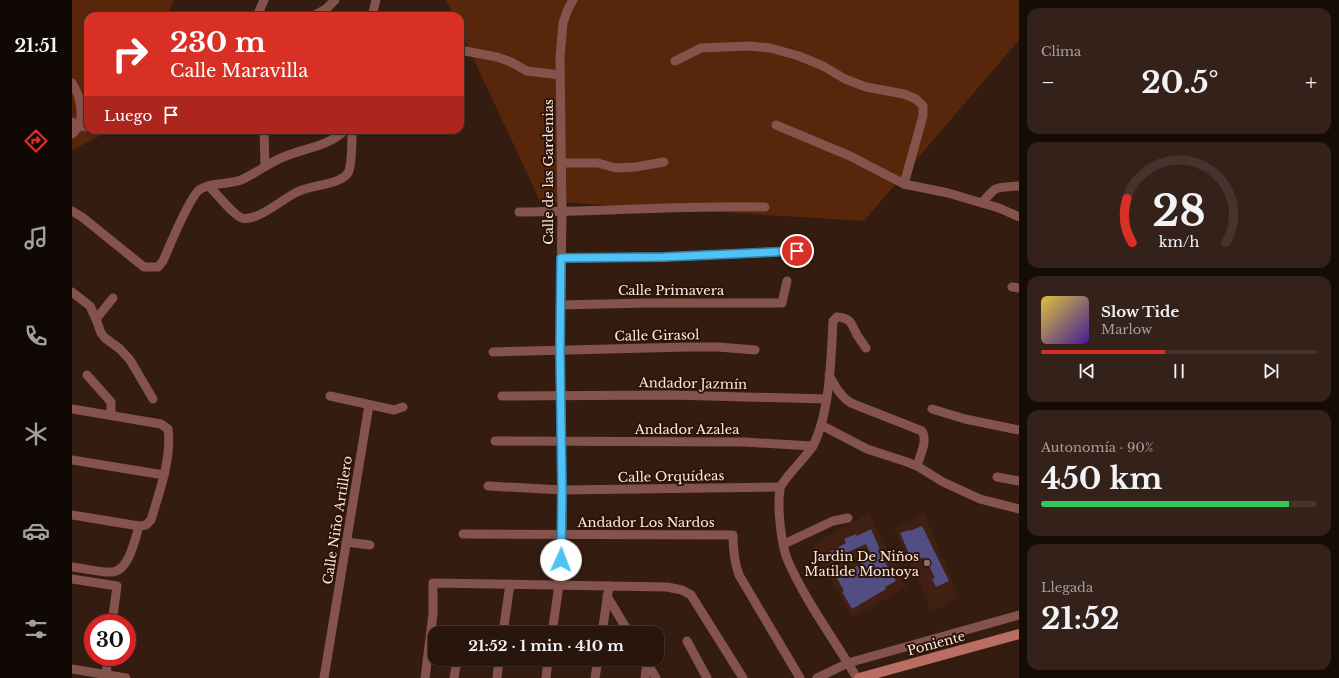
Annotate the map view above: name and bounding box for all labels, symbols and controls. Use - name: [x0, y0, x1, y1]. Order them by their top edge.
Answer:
- text: 230 m: [170, 25, 266, 60]
- icon: right: [104, 28, 156, 80]
- text: 21:51: [14, 35, 58, 57]
- text: Clima: [1041, 43, 1081, 60]
- text: Calle Maravilla: [170, 60, 308, 82]
- text: 20.5°: [1141, 64, 1219, 101]
- text: −: [1041, 69, 1055, 96]
- text: +: [1305, 69, 1317, 96]
- street label: Calle de las Gardenias: [540, 99, 557, 245]
- icon: arrive: [160, 104, 182, 126]
- text: Luego: [104, 106, 152, 125]
- icon: directions: [22, 127, 50, 155]
- text: 28: [1152, 186, 1206, 237]
- icon: music: [22, 224, 50, 252]
- text: km/h: [1159, 233, 1199, 251]
- pin: [780, 234, 814, 268]
- icon: arrive: [786, 240, 808, 262]
- street label: Calle Primavera: [618, 282, 725, 299]
- text: Slow Tide: [1101, 302, 1179, 321]
- text: Marlow: [1101, 321, 1152, 338]
- icon: phone: [22, 322, 50, 350]
- street label: Calle Girasol: [614, 326, 700, 345]
- icon: previous: [1076, 360, 1098, 382]
- icon: pause: [1168, 360, 1190, 382]
- icon: next: [1260, 360, 1282, 382]
- street label: Andador Jazmín: [638, 374, 747, 393]
- icon: climate: [22, 420, 50, 448]
- street label: Andador Azalea: [634, 421, 740, 438]
- text: Autonomía · 90%: [1041, 439, 1153, 456]
- street label: Calle Niño Artillero: [319, 455, 356, 586]
- text: 450 km: [1041, 460, 1163, 497]
- street label: Calle Orquídeas: [618, 467, 725, 486]
- street label: Andador Los Nardos: [576, 514, 715, 531]
- icon: car: [22, 517, 50, 545]
- position arrow: [540, 539, 582, 581]
- place label: Jardin De Niños Matilde Montoya: [804, 548, 920, 580]
- marker: Jardin De Niños Matilde Montoya: [922, 558, 932, 568]
- text: Llegada: [1041, 579, 1093, 596]
- text: 21:52: [1041, 600, 1120, 637]
- speed limit sign: 30: [84, 614, 136, 666]
- icon: filters: [22, 615, 50, 643]
- street label: Poniente: [905, 628, 967, 659]
- text: 21:52 · 1 min · 410 m: [468, 636, 624, 655]

